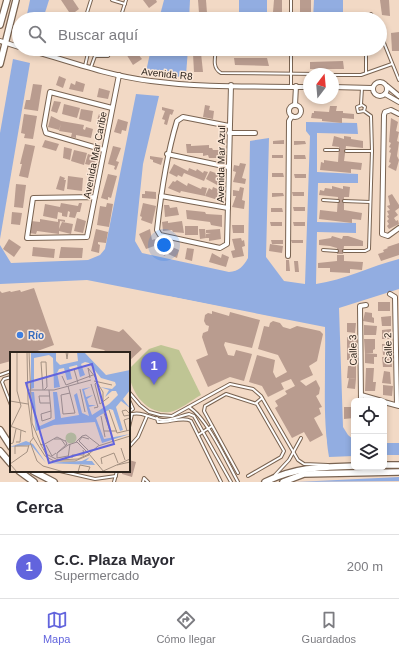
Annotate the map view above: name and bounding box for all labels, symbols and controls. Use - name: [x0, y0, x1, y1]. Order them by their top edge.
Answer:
- search box: [12, 12, 387, 56]
- icon: search: [26, 23, 48, 45]
- text: Buscar aquí: [58, 26, 138, 43]
- street label: Avenida R8: [141, 66, 194, 82]
- north arrow: [303, 68, 339, 104]
- street label: Avenida Mar Caribe: [81, 110, 109, 199]
- street label: Avenida Mar Azul: [215, 125, 227, 203]
- your location: [154, 235, 174, 255]
- marker: Río: [15, 330, 25, 340]
- place label: Río: [28, 330, 44, 341]
- street label: Calle 2: [382, 332, 394, 364]
- street label: Calle 3: [347, 334, 359, 366]
- inset map: [10, 352, 130, 472]
- pin: 1: [141, 352, 167, 385]
- map controls: [351, 398, 387, 470]
- button: locate: [351, 398, 387, 434]
- button: layers: [351, 434, 387, 470]
- text: Cerca: [16, 498, 63, 517]
- text: C.C. Plaza Mayor: [54, 551, 175, 568]
- text: 1: [25, 559, 33, 574]
- text: 200 m: [347, 559, 383, 574]
- text: Supermercado: [54, 568, 139, 583]
- tab: Mapa: [43, 609, 70, 645]
- tab: Cómo llegar: [156, 609, 216, 645]
- tab: Guardados: [302, 609, 356, 645]

